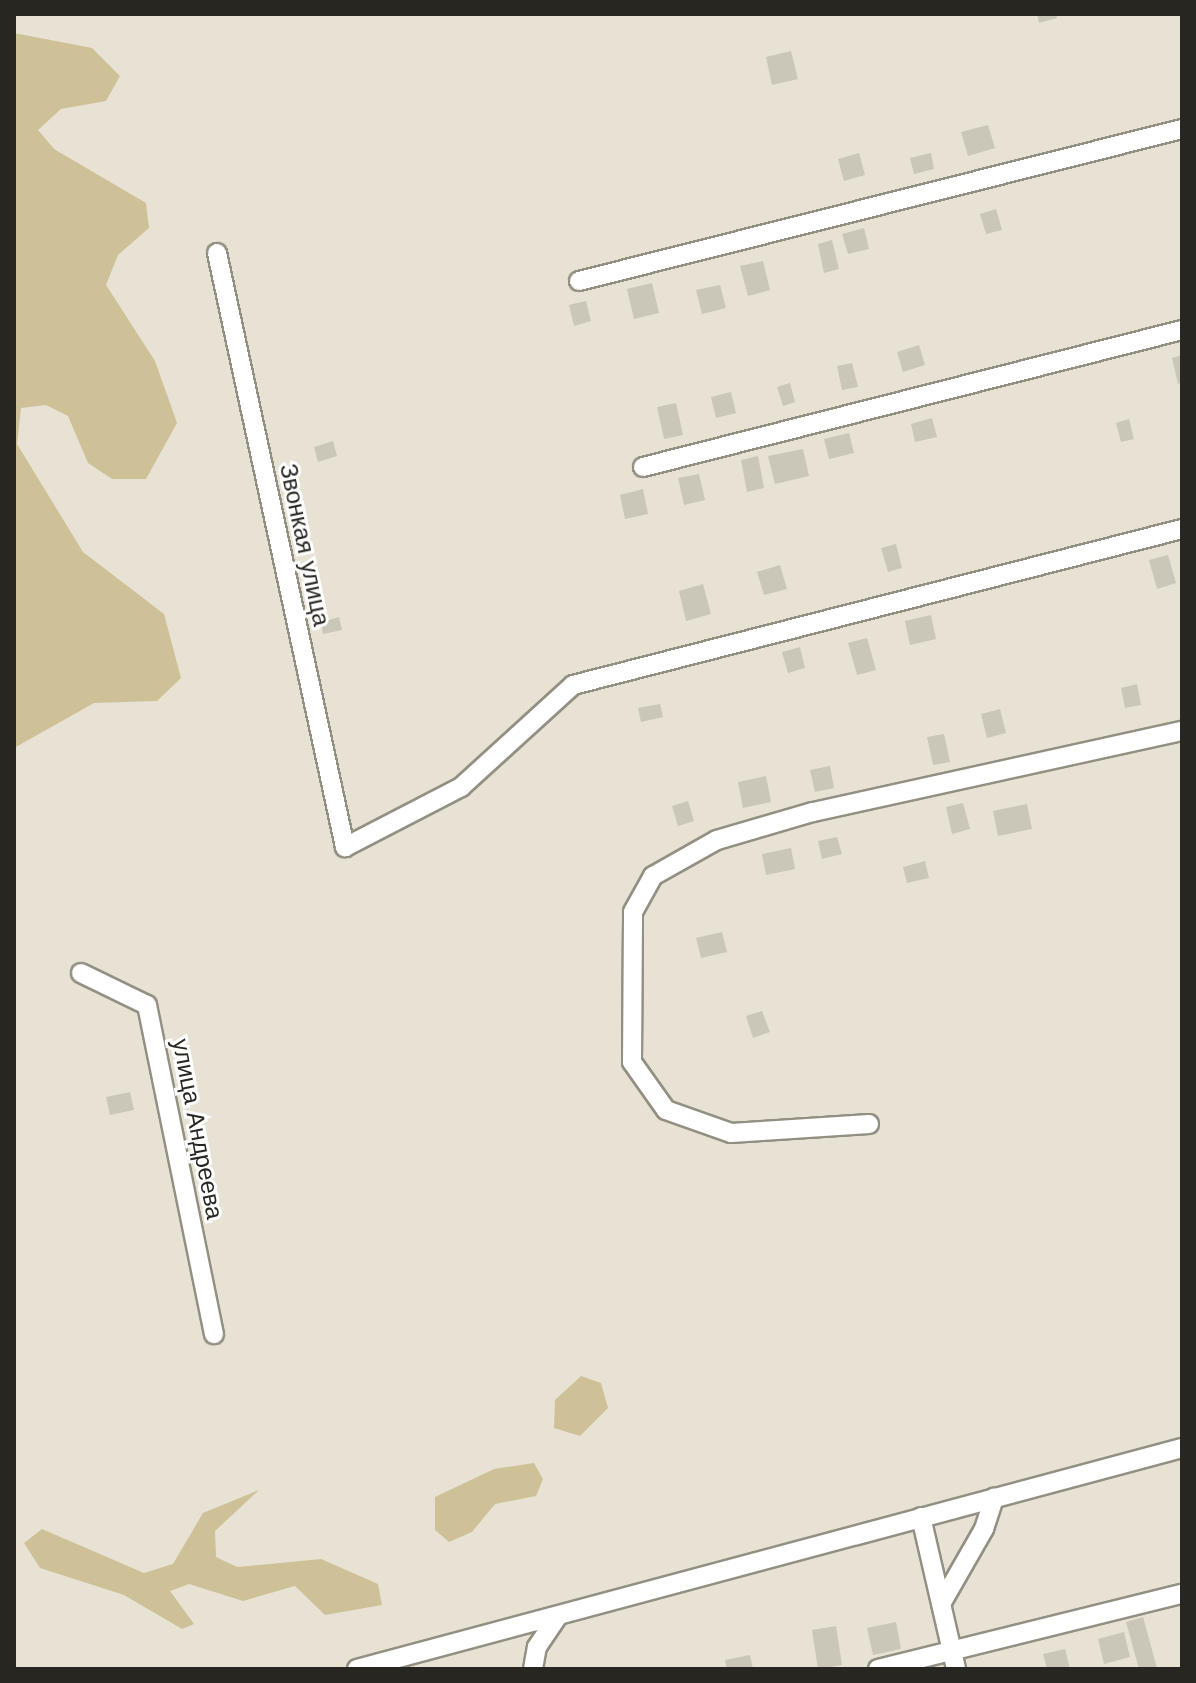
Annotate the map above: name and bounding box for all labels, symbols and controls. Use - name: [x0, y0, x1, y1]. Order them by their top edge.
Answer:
- street label: Звонкая улица: [273, 461, 335, 629]
- street label: улица Андреева: [165, 1036, 229, 1222]

